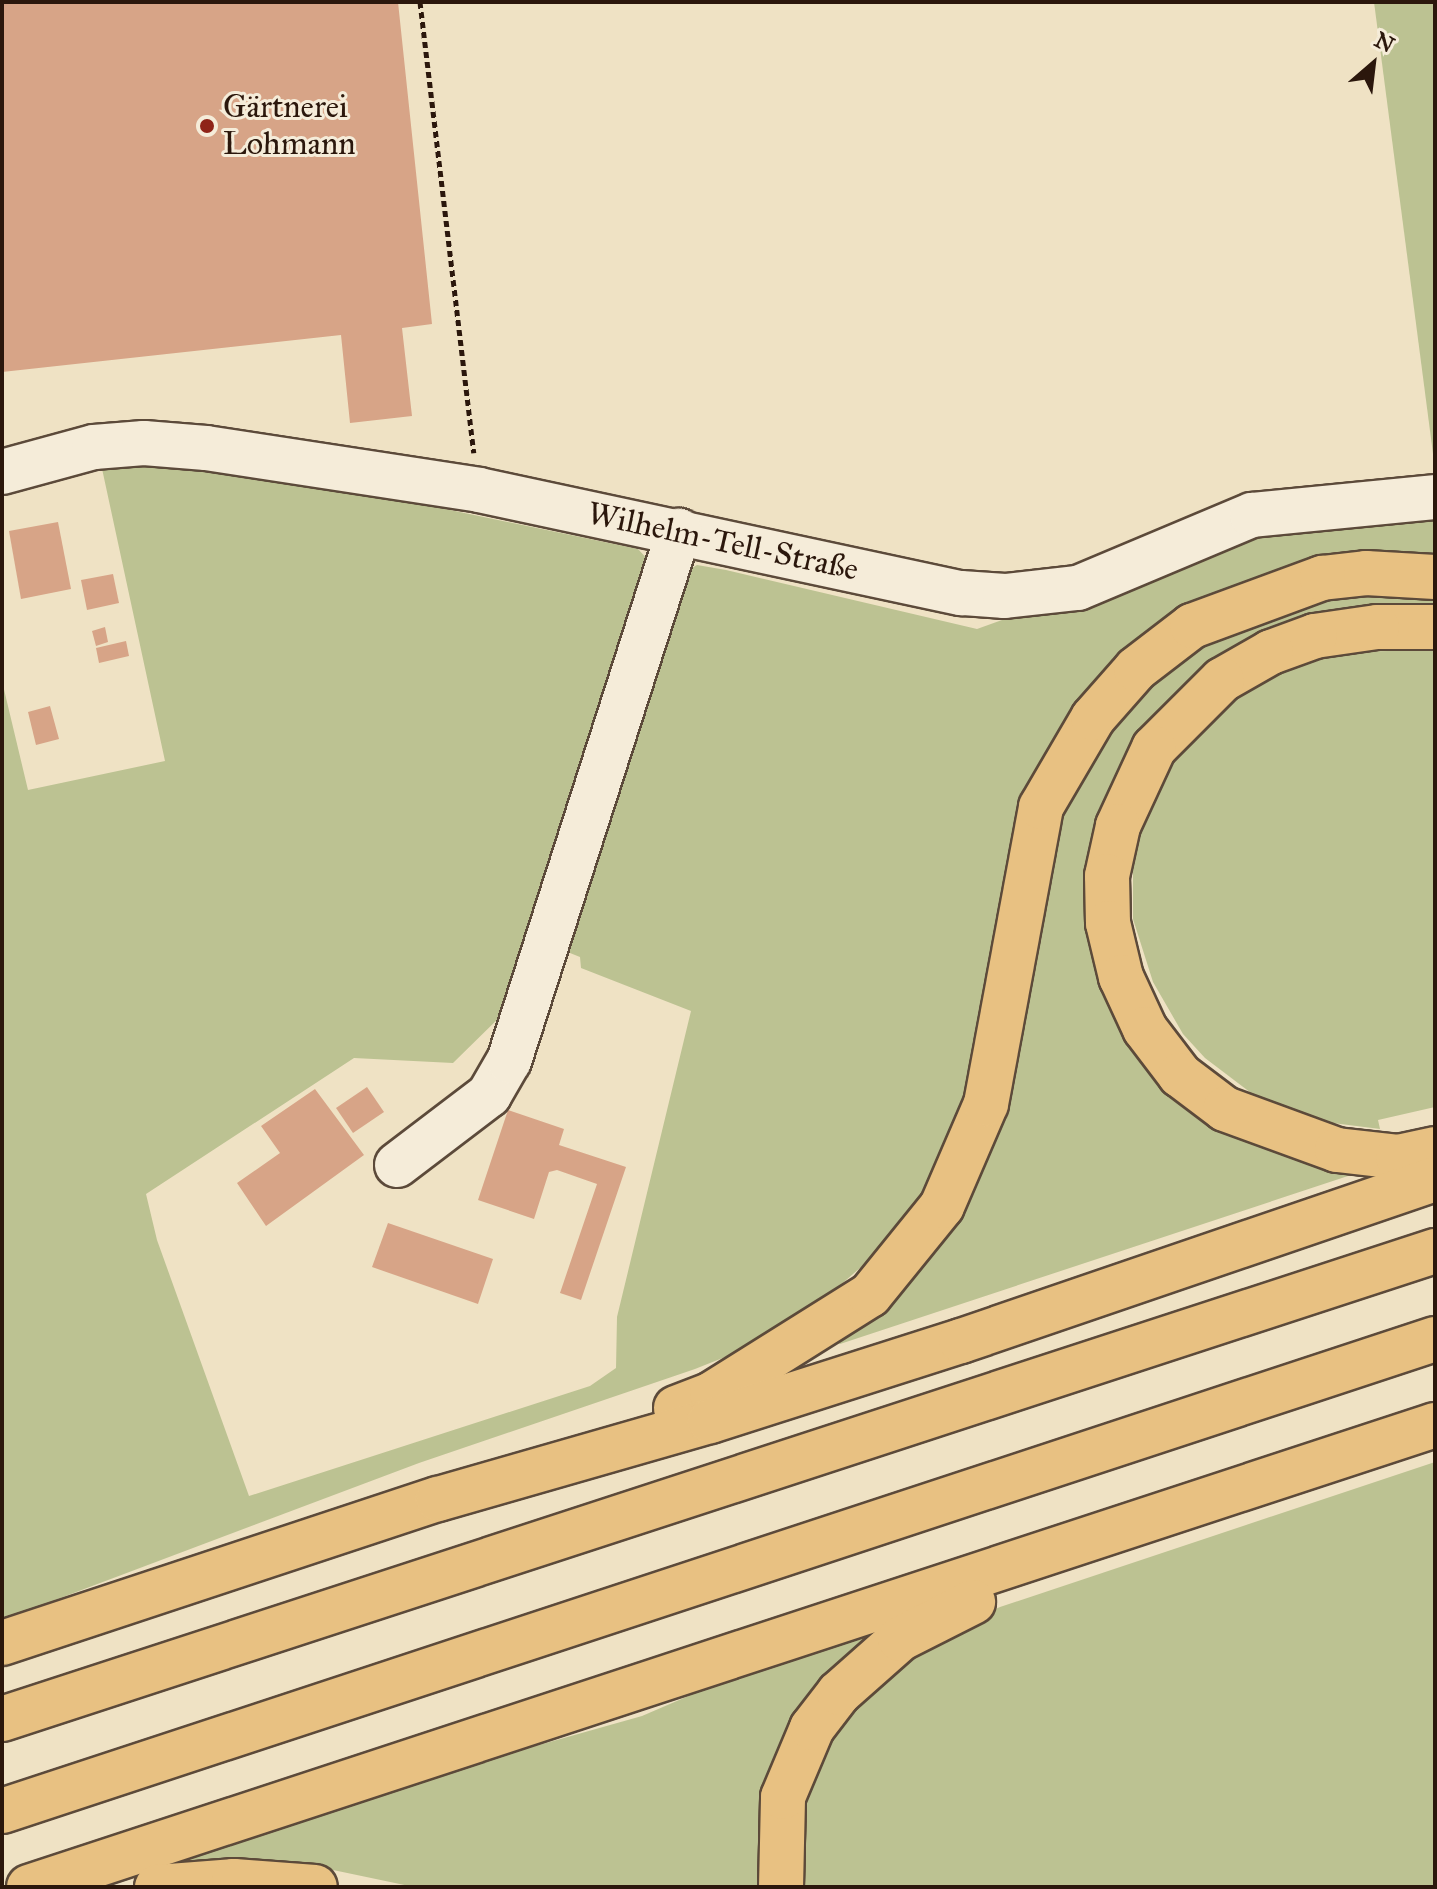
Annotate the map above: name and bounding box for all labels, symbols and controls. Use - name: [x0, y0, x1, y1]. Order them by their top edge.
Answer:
- north arrow: [1333, 24, 1413, 104]
- text: N: [1370, 26, 1399, 59]
- place label: Gärtnerei Lohmann: [223, 89, 356, 164]
- marker: Gärtnerei Lohmann: [198, 117, 216, 135]
- street label: Wilhelm-Tell-Straße: [584, 495, 862, 589]

